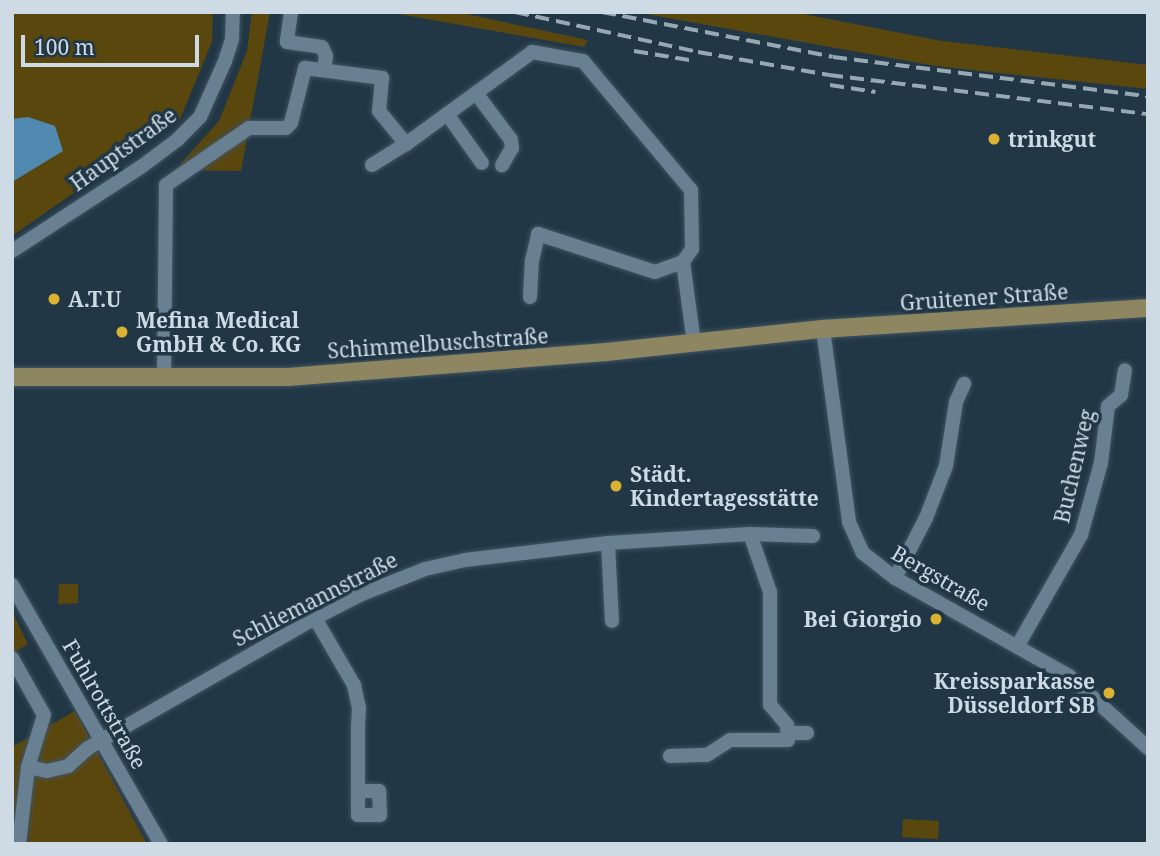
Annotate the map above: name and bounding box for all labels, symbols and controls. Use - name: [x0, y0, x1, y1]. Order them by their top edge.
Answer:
- scale bar: [24, 21, 203, 65]
- text: 100 m: [34, 33, 95, 61]
- street label: Hauptstraße: [65, 102, 181, 196]
- place label: trinkgut: [1008, 126, 1096, 152]
- marker: trinkgut: [986, 131, 1002, 147]
- street label: Gruitener Straße: [899, 279, 1069, 315]
- place label: A.T.U: [68, 286, 121, 312]
- marker: A.T.U: [46, 291, 62, 307]
- place label: Mefina Medical GmbH & Co. KG: [136, 307, 301, 357]
- street label: Schimmelbuschstraße: [327, 323, 549, 363]
- marker: Mefina Medical GmbH & Co. KG: [114, 324, 130, 340]
- street label: Buchenweg: [1049, 407, 1099, 525]
- place label: Städt. Kindertagesstätte: [630, 461, 819, 511]
- marker: Städt. Kindertagesstätte: [608, 478, 624, 494]
- street label: Bergstraße: [887, 540, 995, 616]
- street label: Schliemannstraße: [229, 547, 401, 651]
- place label: Bei Giorgio: [804, 606, 922, 632]
- marker: Bei Giorgio: [928, 611, 944, 627]
- street label: Fuhlrottstraße: [58, 635, 152, 773]
- place label: Kreissparkasse Düsseldorf SB: [934, 668, 1095, 718]
- marker: Kreissparkasse Düsseldorf SB: [1101, 685, 1117, 701]

